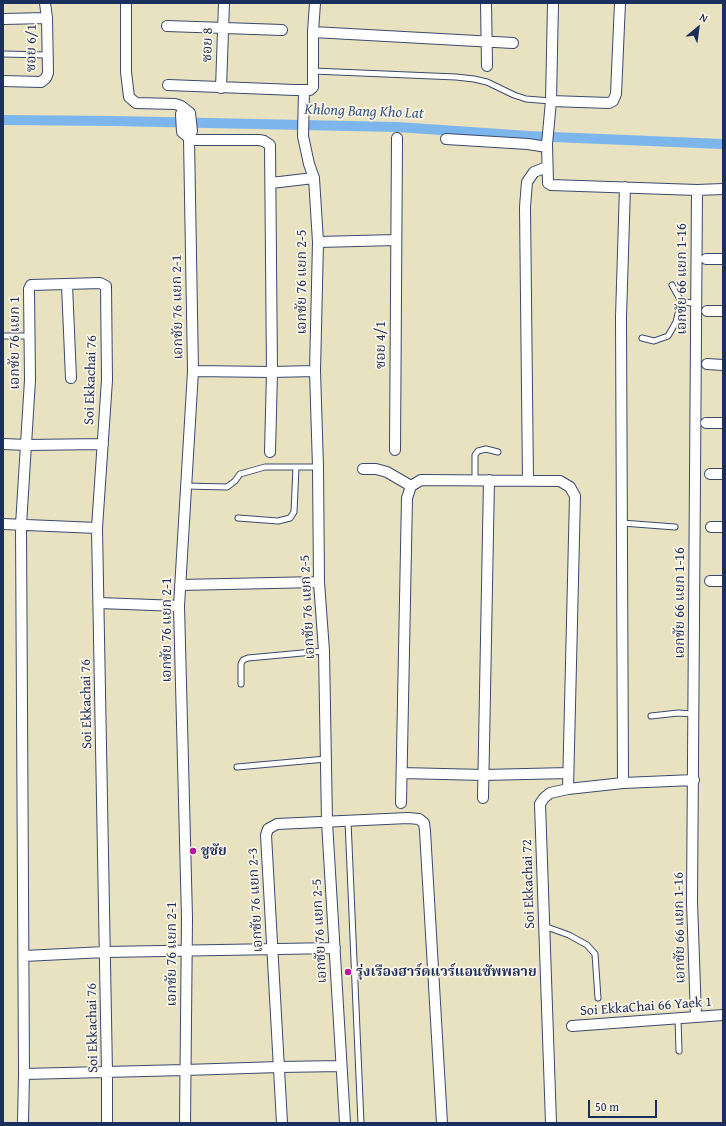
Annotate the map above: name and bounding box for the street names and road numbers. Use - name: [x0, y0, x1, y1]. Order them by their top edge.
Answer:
- street label: ซอย 6/1: [23, 24, 41, 72]
- street label: ซอย 8: [199, 27, 217, 63]
- street label: เอกชัย 66 แยก 1-16: [674, 223, 690, 335]
- street label: เอกชัย 76 แยก 2-5: [294, 230, 310, 334]
- street label: เอกชัย 76 แยก 2-1: [169, 254, 187, 360]
- street label: เอกชัย 76 แยก 1: [7, 296, 23, 390]
- street label: ซอย 4/1: [373, 321, 389, 369]
- street label: Soi Ekkachai 76: [81, 335, 101, 425]
- street label: เอกชัย 66 แยก 1-16: [672, 547, 688, 659]
- street label: เอกชัย 76 แยก 2-5: [297, 554, 319, 660]
- street label: เอกชัย 76 แยก 2-1: [159, 578, 175, 682]
- street label: Soi Ekkachai 76: [78, 659, 96, 749]
- street label: Soi Ekkachai 72: [519, 839, 539, 929]
- street label: เอกชัย 76 แยก 2-3: [245, 847, 267, 953]
- street label: เอกชัย 66 แยก 1-16: [671, 872, 689, 984]
- street label: เอกชัย 76 แยก 2-5: [309, 878, 331, 984]
- street label: เอกชัย 76 แยก 2-1: [164, 902, 180, 1006]
- street label: Soi Ekkachai 76: [84, 983, 102, 1073]
- street label: Soi EkkaChai 66 Yaek 1: [579, 994, 713, 1020]

